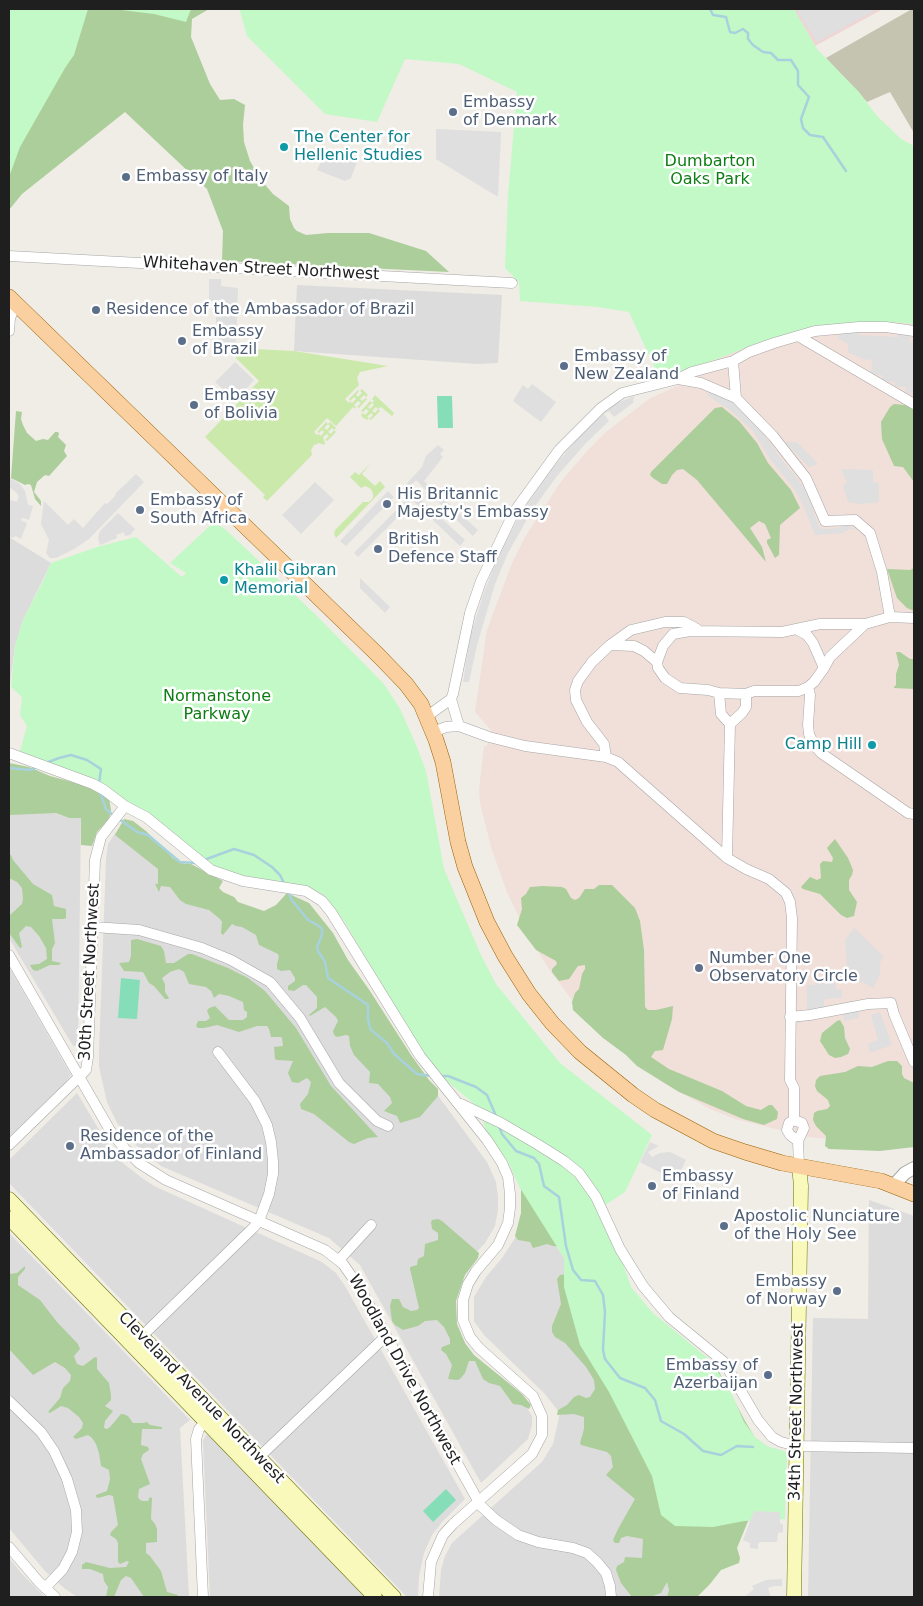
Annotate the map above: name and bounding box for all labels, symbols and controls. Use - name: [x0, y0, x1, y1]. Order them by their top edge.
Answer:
- place label: Embassy of Denmark: [463, 93, 557, 131]
- marker: Embassy of Denmark: [447, 106, 459, 118]
- place label: The Center for Hellenic Studies: [294, 128, 422, 166]
- marker: The Center for Hellenic Studies: [278, 141, 290, 153]
- park label: Dumbarton Oaks Park: [665, 152, 755, 190]
- place label: Embassy of Italy: [136, 167, 268, 187]
- marker: Embassy of Italy: [120, 171, 132, 183]
- street label: Whitehaven Street Northwest: [142, 253, 380, 285]
- place label: Residence of the Ambassador of Brazil: [106, 300, 414, 320]
- marker: Residence of the Ambassador of Brazil: [90, 304, 102, 316]
- place label: Embassy of Brazil: [192, 322, 264, 360]
- marker: Embassy of Brazil: [176, 335, 188, 347]
- place label: Embassy of New Zealand: [574, 347, 679, 385]
- marker: Embassy of New Zealand: [558, 360, 570, 372]
- place label: Embassy of Bolivia: [204, 386, 278, 424]
- marker: Embassy of Bolivia: [188, 399, 200, 411]
- place label: His Britannic Majesty's Embassy: [397, 485, 549, 523]
- place label: Embassy of South Africa: [150, 491, 247, 529]
- marker: His Britannic Majesty's Embassy: [381, 498, 393, 510]
- marker: Embassy of South Africa: [134, 504, 146, 516]
- place label: British Defence Staff: [388, 530, 497, 568]
- marker: British Defence Staff: [372, 543, 384, 555]
- place label: Khalil Gibran Memorial: [234, 561, 336, 599]
- marker: Khalil Gibran Memorial: [218, 574, 230, 586]
- park label: Normanstone Parkway: [163, 687, 271, 725]
- place label: Camp Hill: [785, 735, 862, 755]
- marker: Camp Hill: [866, 739, 878, 751]
- street label: 30th Street Northwest: [76, 883, 104, 1061]
- place label: Number One Observatory Circle: [709, 949, 858, 987]
- marker: Number One Observatory Circle: [693, 962, 705, 974]
- place label: Residence of the Ambassador of Finland: [80, 1127, 262, 1165]
- marker: Residence of the Ambassador of Finland: [64, 1140, 76, 1152]
- place label: Embassy of Finland: [662, 1167, 740, 1205]
- marker: Embassy of Finland: [646, 1180, 658, 1192]
- place label: Apostolic Nunciature of the Holy See: [734, 1207, 900, 1245]
- marker: Apostolic Nunciature of the Holy See: [718, 1220, 730, 1232]
- street label: Woodland Drive Northwest: [344, 1272, 464, 1468]
- place label: Embassy of Norway: [746, 1272, 827, 1310]
- marker: Embassy of Norway: [831, 1285, 843, 1297]
- street label: Cleveland Avenue Northwest: [114, 1308, 288, 1488]
- street label: 34th Street Northwest: [786, 1323, 808, 1501]
- place label: Embassy of Azerbaijan: [666, 1356, 758, 1394]
- marker: Embassy of Azerbaijan: [762, 1369, 774, 1381]

